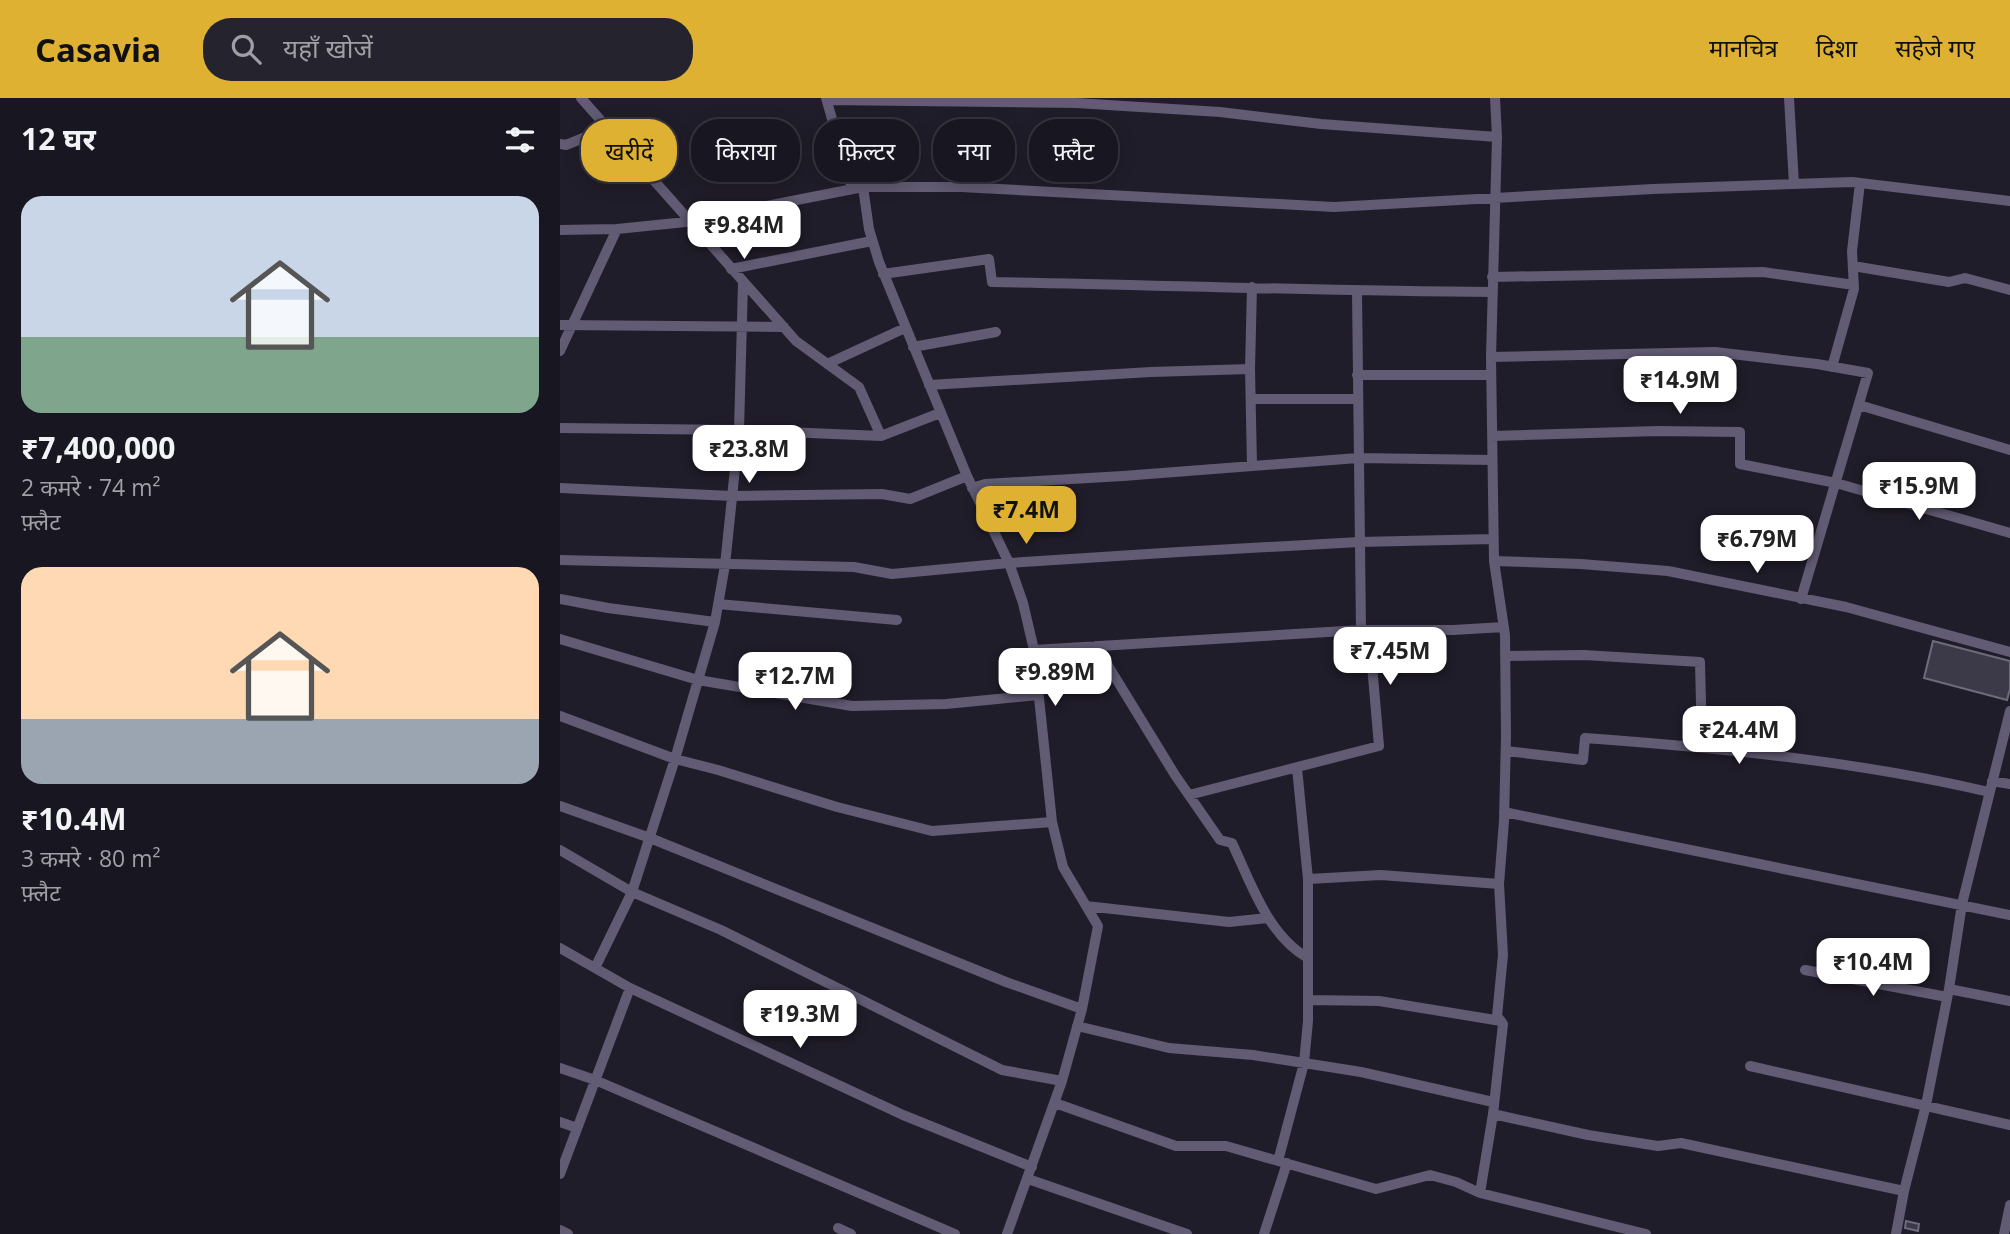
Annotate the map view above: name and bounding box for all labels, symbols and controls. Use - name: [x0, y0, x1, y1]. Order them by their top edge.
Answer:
- search box: [203, 18, 693, 81]
- text: Casavia: [35, 27, 161, 72]
- icon: search: [227, 30, 265, 68]
- text: यहाँ खोजें: [283, 30, 373, 66]
- text: मानचित्र: [1709, 31, 1778, 64]
- text: दिशा: [1816, 31, 1857, 64]
- text: सहेजे गए: [1895, 31, 1975, 64]
- text: 12 घर: [21, 118, 96, 159]
- chip: खरीदें: [581, 119, 677, 182]
- chip: किराया: [691, 119, 800, 182]
- chip: फ़िल्टर: [814, 119, 919, 182]
- chip: नया: [933, 119, 1015, 182]
- chip: फ़्लैट: [1029, 119, 1118, 182]
- icon: filters: [501, 121, 539, 159]
- pin: ₹9.84M: [687, 202, 801, 261]
- text: ₹9.84M: [704, 208, 784, 240]
- icon: home: [217, 242, 343, 368]
- pin: ₹14.9M: [1623, 356, 1737, 416]
- text: ₹14.9M: [1640, 363, 1720, 395]
- pin: ₹23.8M: [692, 426, 806, 485]
- text: ₹7,400,000: [21, 427, 175, 468]
- text: ₹23.8M: [709, 432, 789, 464]
- pin: ₹15.9M: [1862, 462, 1976, 522]
- text: ₹15.9M: [1879, 469, 1959, 501]
- text: 2 कमरे · 74 m²: [21, 471, 161, 503]
- pin: ₹7.4M: [977, 486, 1075, 546]
- text: ₹7.4M: [992, 493, 1060, 525]
- text: फ़्लैट: [21, 505, 61, 537]
- pin: ₹6.79M: [1700, 516, 1814, 575]
- text: ₹6.79M: [1717, 522, 1797, 554]
- icon: home: [217, 613, 343, 739]
- pin: ₹7.45M: [1333, 628, 1447, 687]
- text: ₹7.45M: [1350, 634, 1430, 666]
- pin: ₹9.89M: [998, 648, 1112, 708]
- pin: ₹12.7M: [738, 652, 852, 712]
- text: ₹9.89M: [1015, 655, 1095, 687]
- text: ₹12.7M: [755, 659, 835, 691]
- pin: ₹24.4M: [1682, 706, 1796, 766]
- text: ₹24.4M: [1699, 713, 1779, 745]
- text: ₹10.4M: [21, 798, 126, 839]
- text: 3 कमरे · 80 m²: [21, 842, 161, 874]
- text: फ़्लैट: [21, 876, 61, 908]
- pin: ₹10.4M: [1816, 939, 1930, 998]
- text: ₹10.4M: [1833, 945, 1913, 977]
- pin: ₹19.3M: [743, 990, 857, 1050]
- text: ₹19.3M: [760, 997, 840, 1029]

